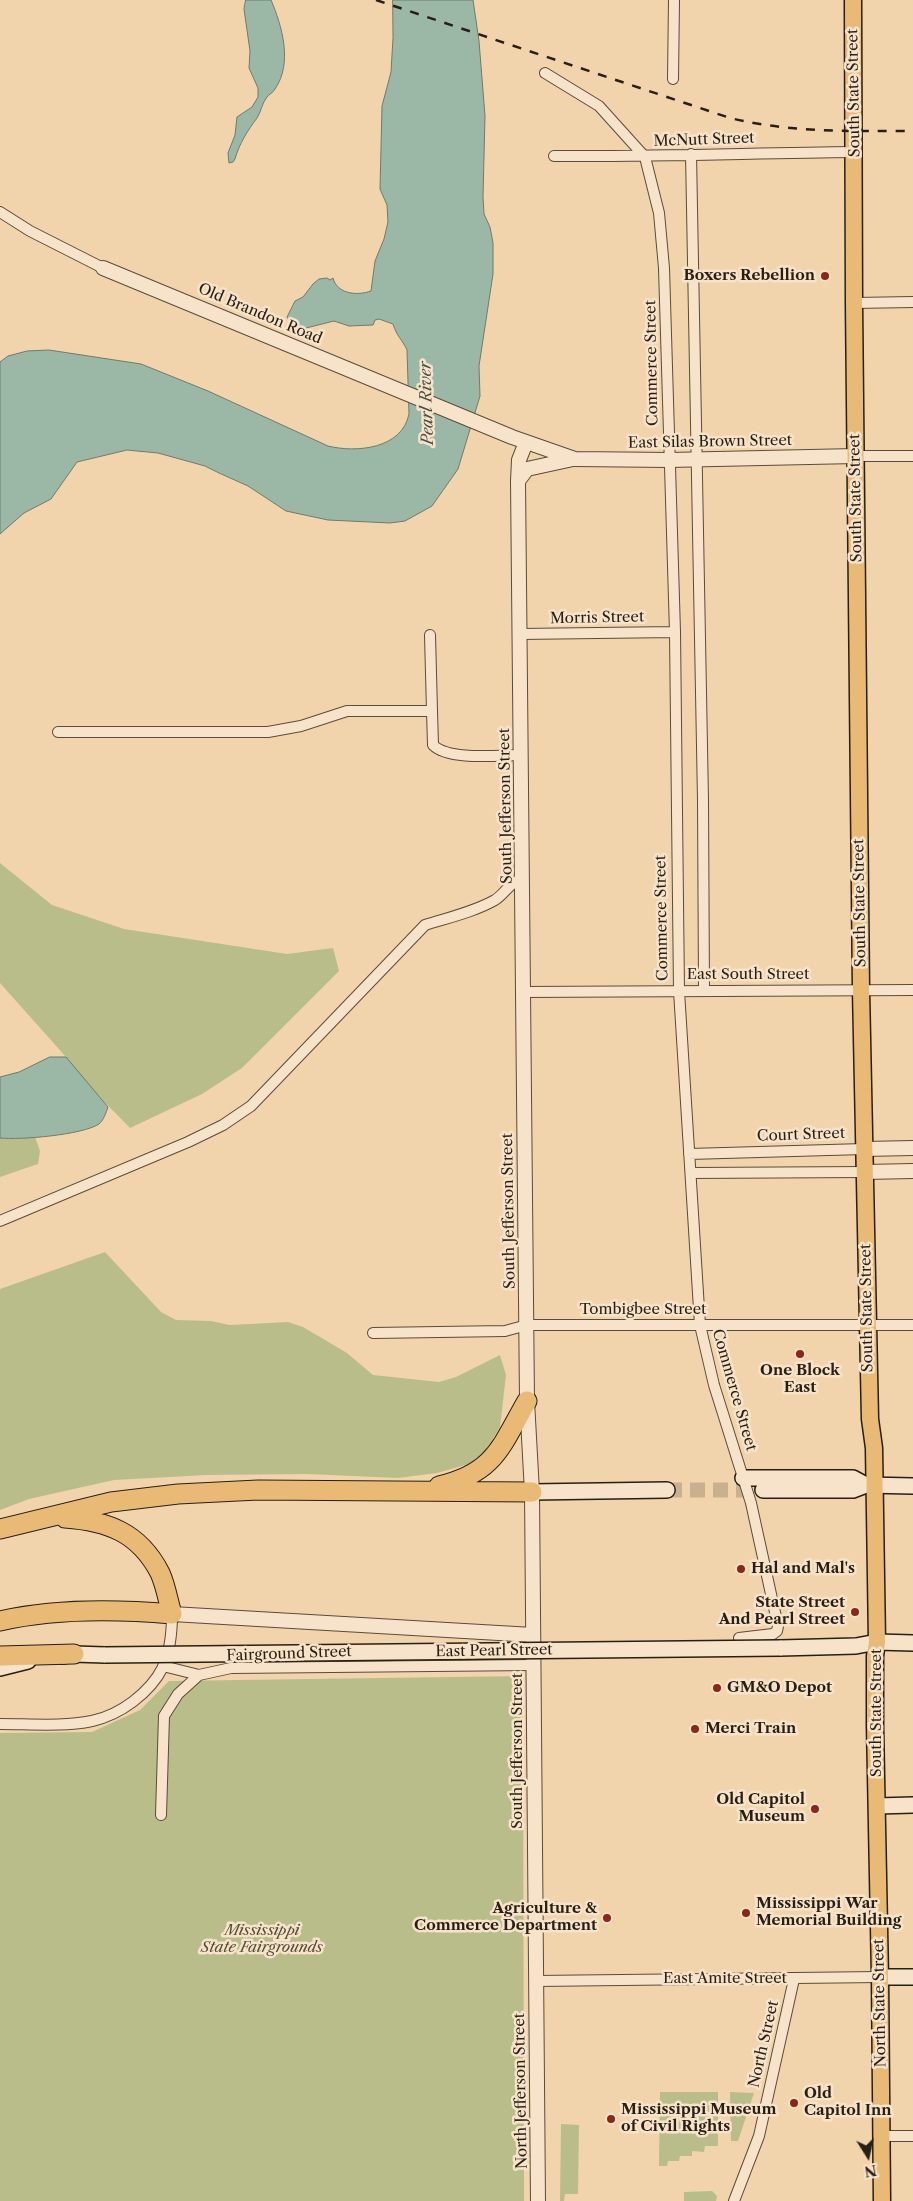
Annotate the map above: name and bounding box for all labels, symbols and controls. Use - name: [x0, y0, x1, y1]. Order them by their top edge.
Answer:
- street label: South State Street: [844, 29, 864, 157]
- street label: McNutt Street: [653, 129, 755, 151]
- place label: Boxers Rebellion: [684, 267, 815, 285]
- marker: Boxers Rebellion: [819, 270, 831, 282]
- street label: Old Brandon Road: [195, 280, 325, 348]
- street label: Commerce Street: [642, 300, 662, 426]
- water label: Pearl River: [416, 361, 438, 445]
- street label: East Silas Brown Street: [628, 432, 792, 452]
- street label: South State Street: [846, 434, 866, 562]
- street label: Morris Street: [550, 608, 644, 628]
- street label: South Jefferson Street: [496, 728, 516, 884]
- street label: South State Street: [850, 839, 870, 967]
- street label: Commerce Street: [652, 855, 672, 981]
- street label: East South Street: [687, 966, 809, 984]
- street label: Court Street: [757, 1124, 845, 1146]
- street label: South Jefferson Street: [499, 1133, 519, 1289]
- street label: South State Street: [857, 1244, 877, 1372]
- street label: Tombigbee Street: [580, 1301, 706, 1319]
- street label: Commerce Street: [708, 1327, 760, 1453]
- marker: One Block East: [794, 1348, 806, 1360]
- place label: One Block East: [760, 1362, 840, 1397]
- place label: Hal and Mal's: [751, 1560, 855, 1578]
- marker: Hal and Mal's: [735, 1563, 747, 1575]
- place label: State Street And Pearl Street: [719, 1594, 845, 1629]
- marker: State Street And Pearl Street: [849, 1606, 861, 1618]
- street label: East Pearl Street: [435, 1641, 553, 1661]
- street label: Fairground Street: [226, 1643, 352, 1665]
- street label: South State Street: [868, 1649, 886, 1777]
- street label: South Jefferson Street: [509, 1673, 527, 1829]
- place label: GM&O Depot: [727, 1679, 832, 1697]
- marker: GM&O Depot: [711, 1682, 723, 1694]
- place label: Merci Train: [705, 1720, 796, 1738]
- marker: Merci Train: [689, 1723, 701, 1735]
- place label: Old Capitol Museum: [716, 1791, 805, 1826]
- marker: Old Capitol Museum: [809, 1803, 821, 1815]
- place label: Mississippi War Memorial Building: [756, 1895, 901, 1930]
- place label: Agriculture & Commerce Department: [414, 1900, 597, 1935]
- marker: Mississippi War Memorial Building: [740, 1907, 752, 1919]
- marker: Agriculture & Commerce Department: [601, 1912, 613, 1924]
- park label: Mississippi State Fairgrounds: [201, 1922, 323, 1957]
- street label: North State Street: [870, 1939, 890, 2067]
- street label: East Amite Street: [663, 1970, 787, 1988]
- street label: North Street: [745, 1999, 783, 2089]
- street label: North Jefferson Street: [511, 2013, 531, 2169]
- place label: Old Capitol Inn: [804, 2085, 892, 2120]
- marker: Old Capitol Inn: [788, 2097, 800, 2109]
- place label: Mississippi Museum of Civil Rights: [621, 2101, 776, 2136]
- marker: Mississippi Museum of Civil Rights: [605, 2113, 617, 2125]
- north arrow: [843, 2131, 893, 2181]
- text: N: [863, 2161, 878, 2181]

